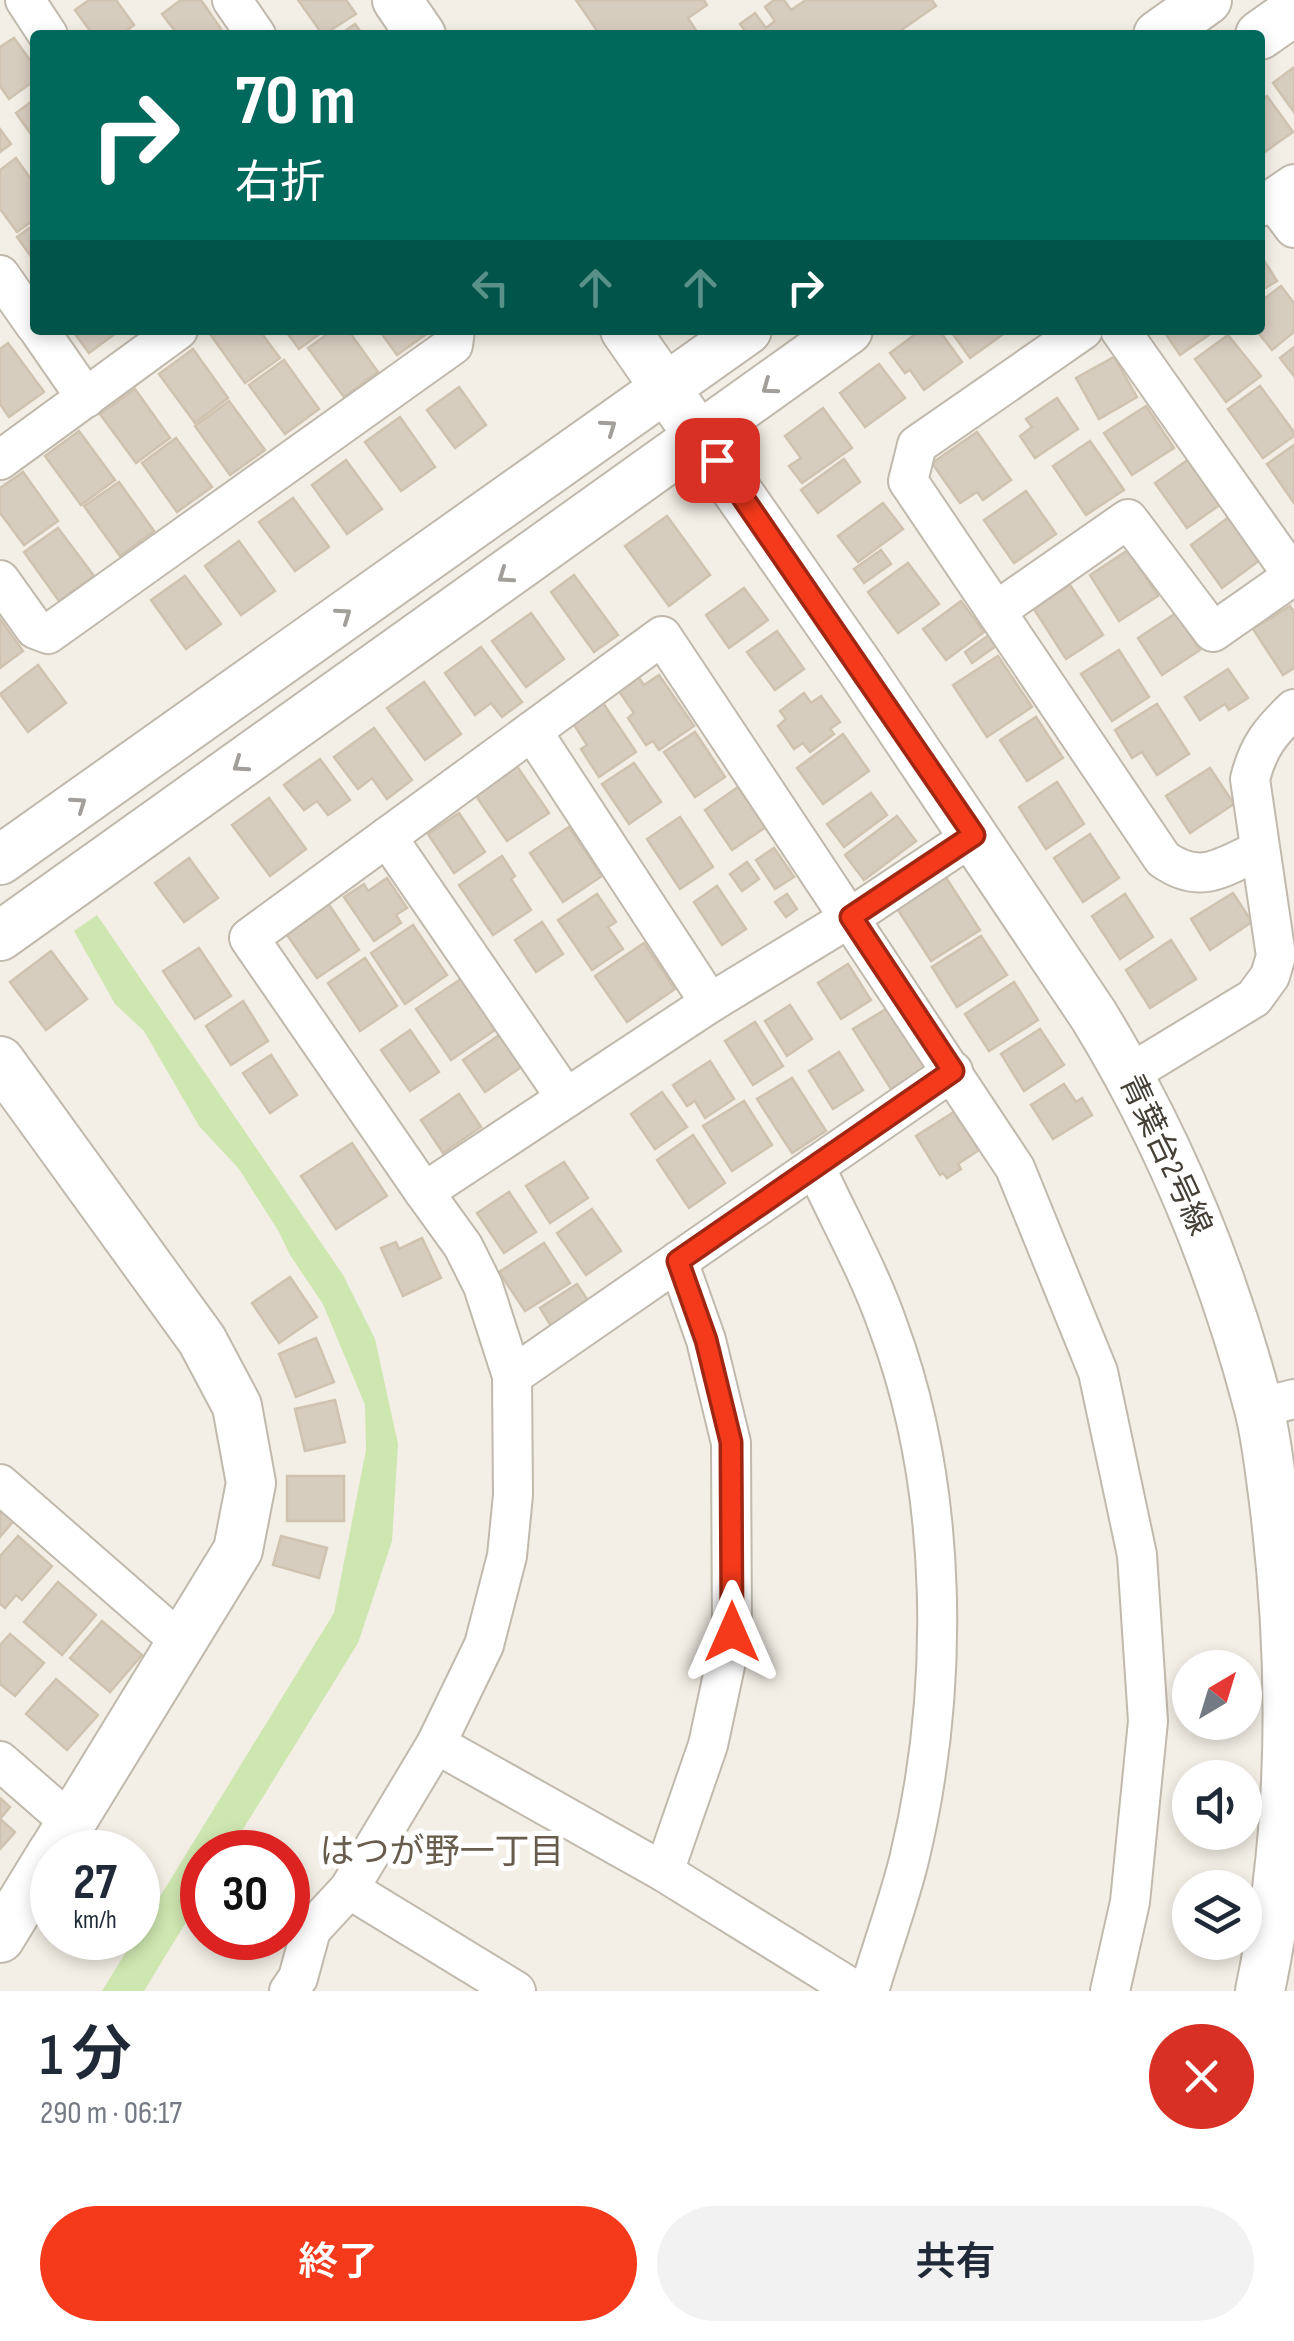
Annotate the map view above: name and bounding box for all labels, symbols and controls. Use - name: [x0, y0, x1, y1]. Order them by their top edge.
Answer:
- text: 70 m: [235, 60, 356, 144]
- icon: right: [70, 70, 200, 200]
- text: 右折: [235, 156, 325, 211]
- icon: left: [463, 260, 518, 315]
- icon: ahead: [568, 260, 623, 315]
- icon: ahead: [673, 260, 728, 315]
- icon: right: [778, 260, 833, 315]
- one-way arrow: [762, 375, 780, 393]
- pin: [675, 418, 760, 503]
- one-way arrow: [598, 421, 617, 439]
- icon: arrive: [690, 433, 745, 488]
- one-way arrow: [498, 564, 516, 582]
- one-way arrow: [333, 609, 352, 627]
- one-way arrow: [233, 753, 251, 770]
- one-way arrow: [68, 798, 87, 816]
- street label: 青葉台2号線: [1111, 1068, 1219, 1242]
- position arrow: [680, 1580, 784, 1684]
- north arrow: [1172, 1650, 1262, 1740]
- map controls: [1172, 1650, 1262, 1960]
- button: sound: [1172, 1760, 1262, 1850]
- speed limit sign: 30: [180, 1830, 310, 1960]
- district label: はつが野一丁目: [319, 1831, 565, 1874]
- text: 27: [73, 1853, 117, 1913]
- button: layers: [1172, 1870, 1262, 1960]
- text: km/h: [73, 1905, 117, 1936]
- text: 1 分: [40, 2020, 132, 2092]
- button: close: [1149, 2024, 1254, 2129]
- text: 290 m · 06:17: [40, 2094, 182, 2133]
- button: 終了: [40, 2206, 637, 2321]
- button: 共有: [657, 2206, 1254, 2321]

